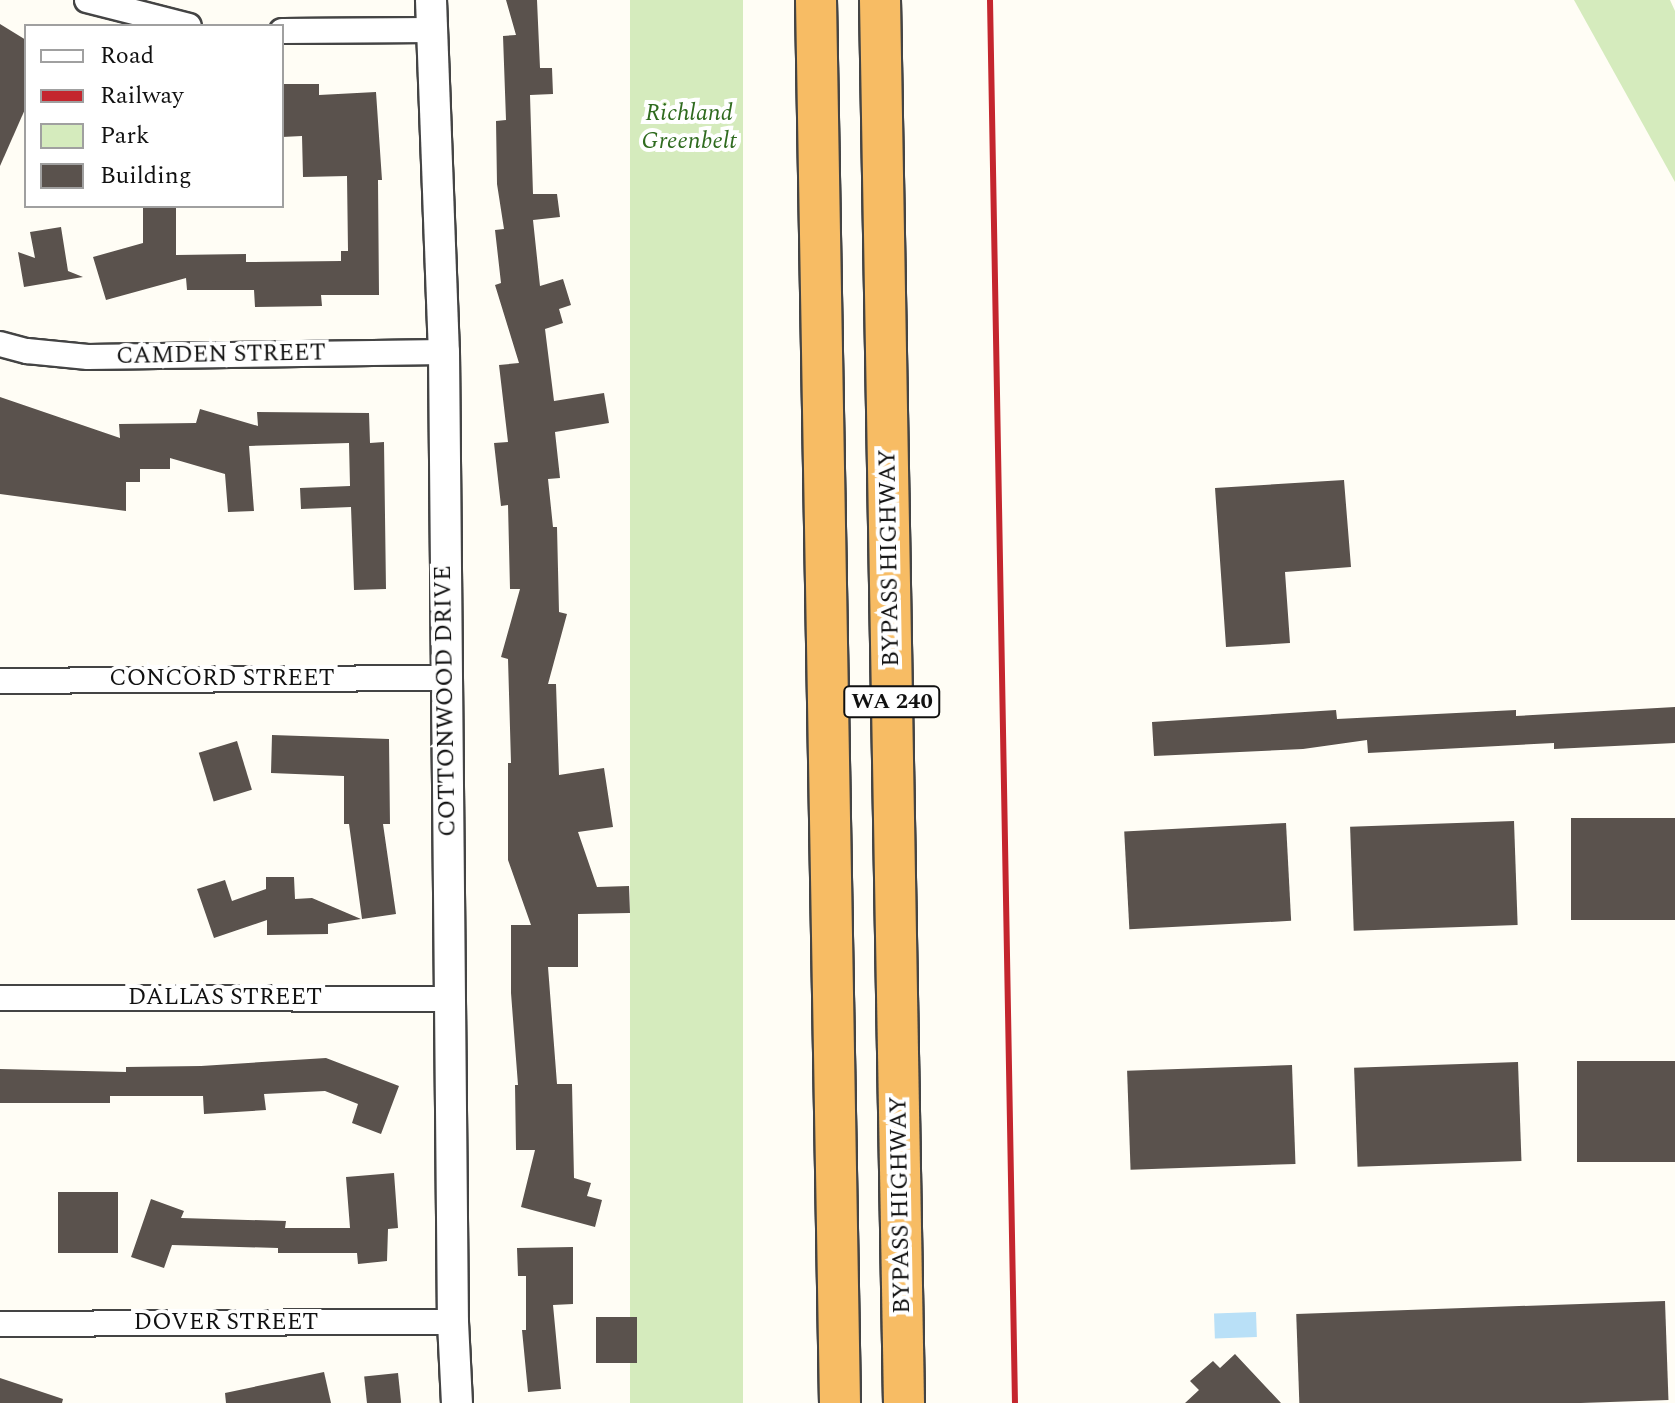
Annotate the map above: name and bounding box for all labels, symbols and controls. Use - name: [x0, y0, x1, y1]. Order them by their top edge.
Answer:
- legend: [24, 24, 284, 208]
- text: Road: [100, 38, 154, 74]
- text: Railway: [100, 78, 184, 114]
- park label: Richland Greenbelt: [641, 100, 737, 156]
- text: Park: [100, 118, 150, 154]
- text: Building: [100, 158, 192, 194]
- street label: CAMDEN STREET: [116, 339, 326, 371]
- street label: BYPASS HIGHWAY: [874, 449, 906, 667]
- street label: COTTONWOOD DRIVE: [429, 565, 463, 837]
- street label: CONCORD STREET: [109, 665, 335, 693]
- road number: WA 240: [842, 684, 942, 720]
- street label: DALLAS STREET: [128, 984, 322, 1012]
- street label: BYPASS HIGHWAY: [885, 1096, 917, 1314]
- street label: DOVER STREET: [133, 1309, 319, 1337]

